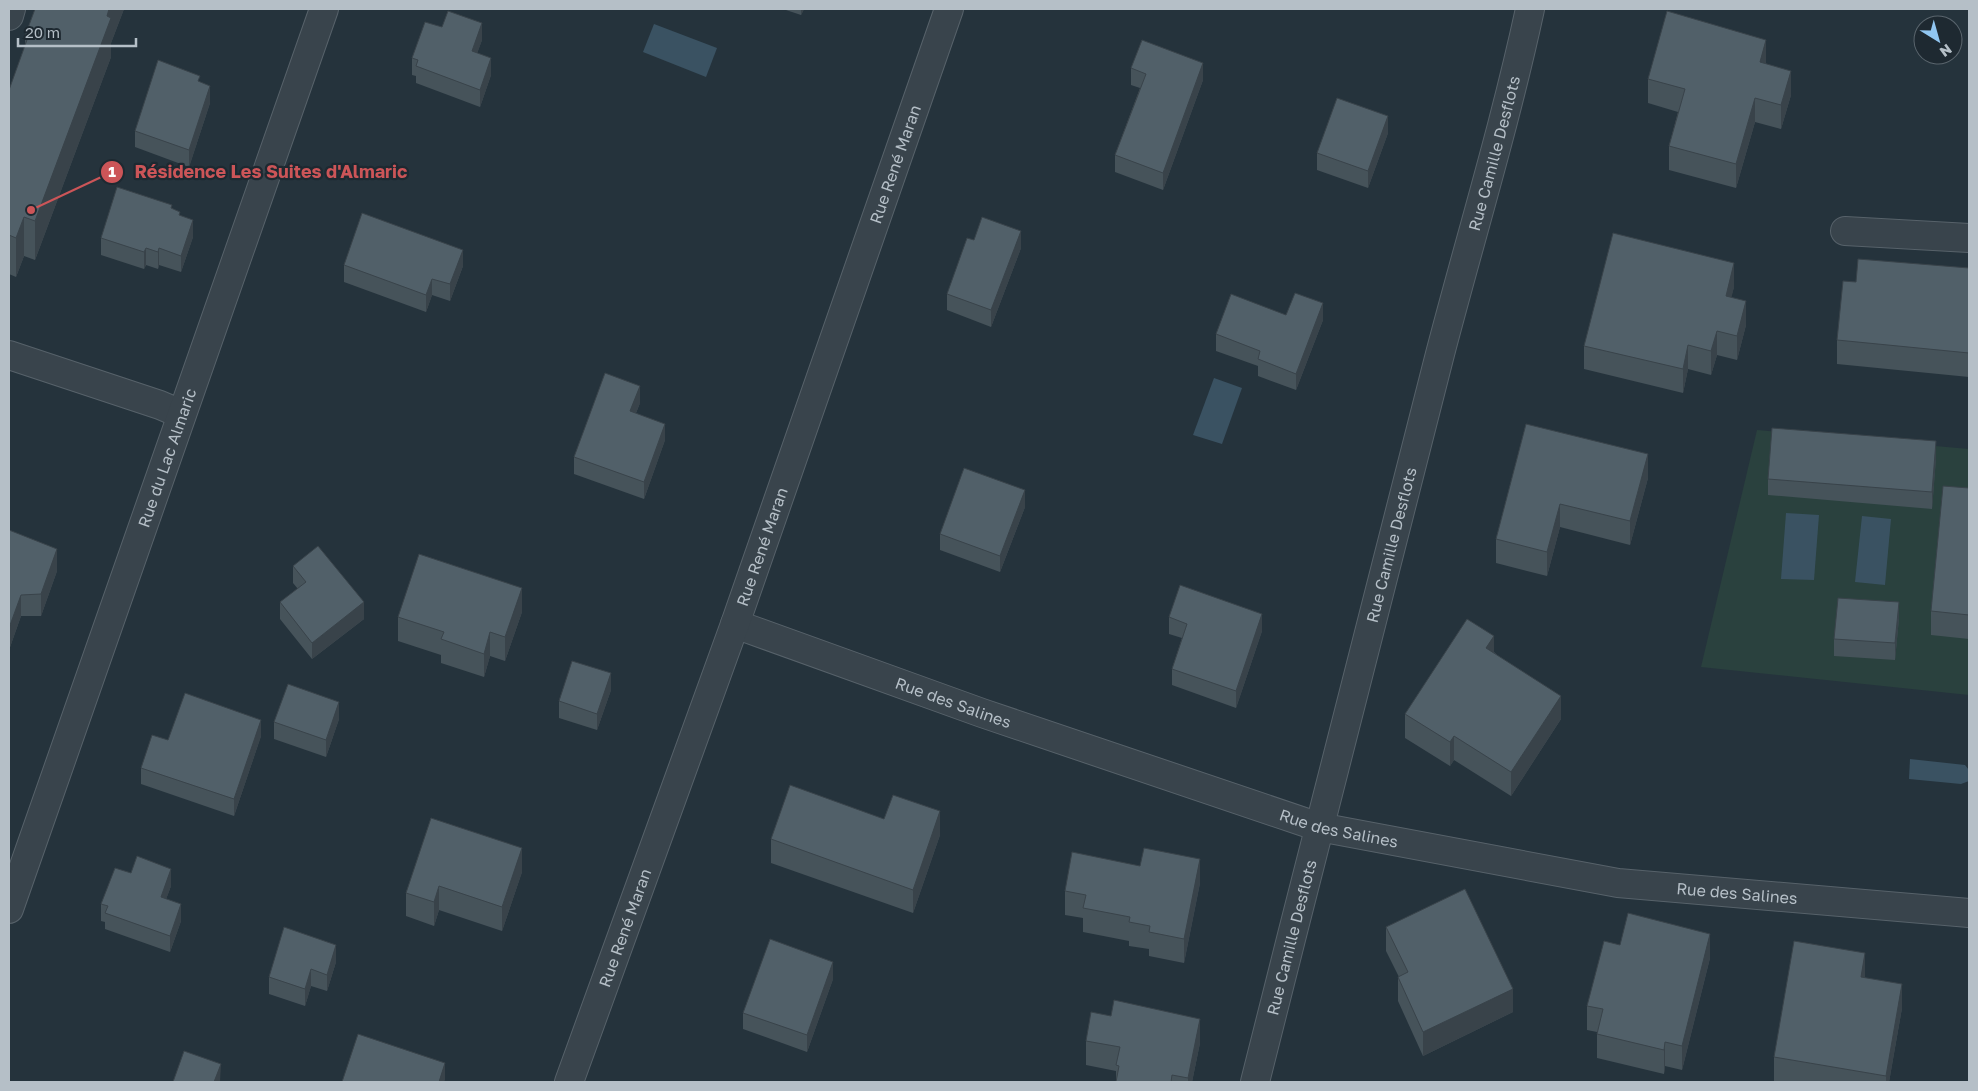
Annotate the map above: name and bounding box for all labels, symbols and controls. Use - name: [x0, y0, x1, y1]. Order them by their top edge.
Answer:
- scale bar: [18, 15, 135, 47]
- north arrow: [1913, 15, 1963, 65]
- text: 20 m: [25, 23, 60, 41]
- text: N: [1937, 41, 1955, 61]
- street label: Rue Camille Desflots: [1464, 74, 1524, 233]
- street label: Rue René Maran: [865, 102, 925, 226]
- callout: Résidence Les Suites d'Almaric: [100, 156, 418, 189]
- text: Résidence Les Suites d'Almaric: [135, 160, 407, 182]
- text: 1: [108, 162, 116, 180]
- street label: Rue du Lac Almaric: [133, 385, 201, 530]
- street label: Rue Camille Desflots: [1362, 465, 1421, 625]
- street label: Rue René Maran: [732, 485, 792, 609]
- street label: Rue des Salines: [893, 673, 1014, 732]
- street label: Rue des Salines: [1277, 804, 1400, 852]
- street label: Rue Camille Desflots: [1262, 858, 1321, 1017]
- street label: Rue René Maran: [594, 866, 655, 990]
- street label: Rue des Salines: [1676, 878, 1798, 908]

